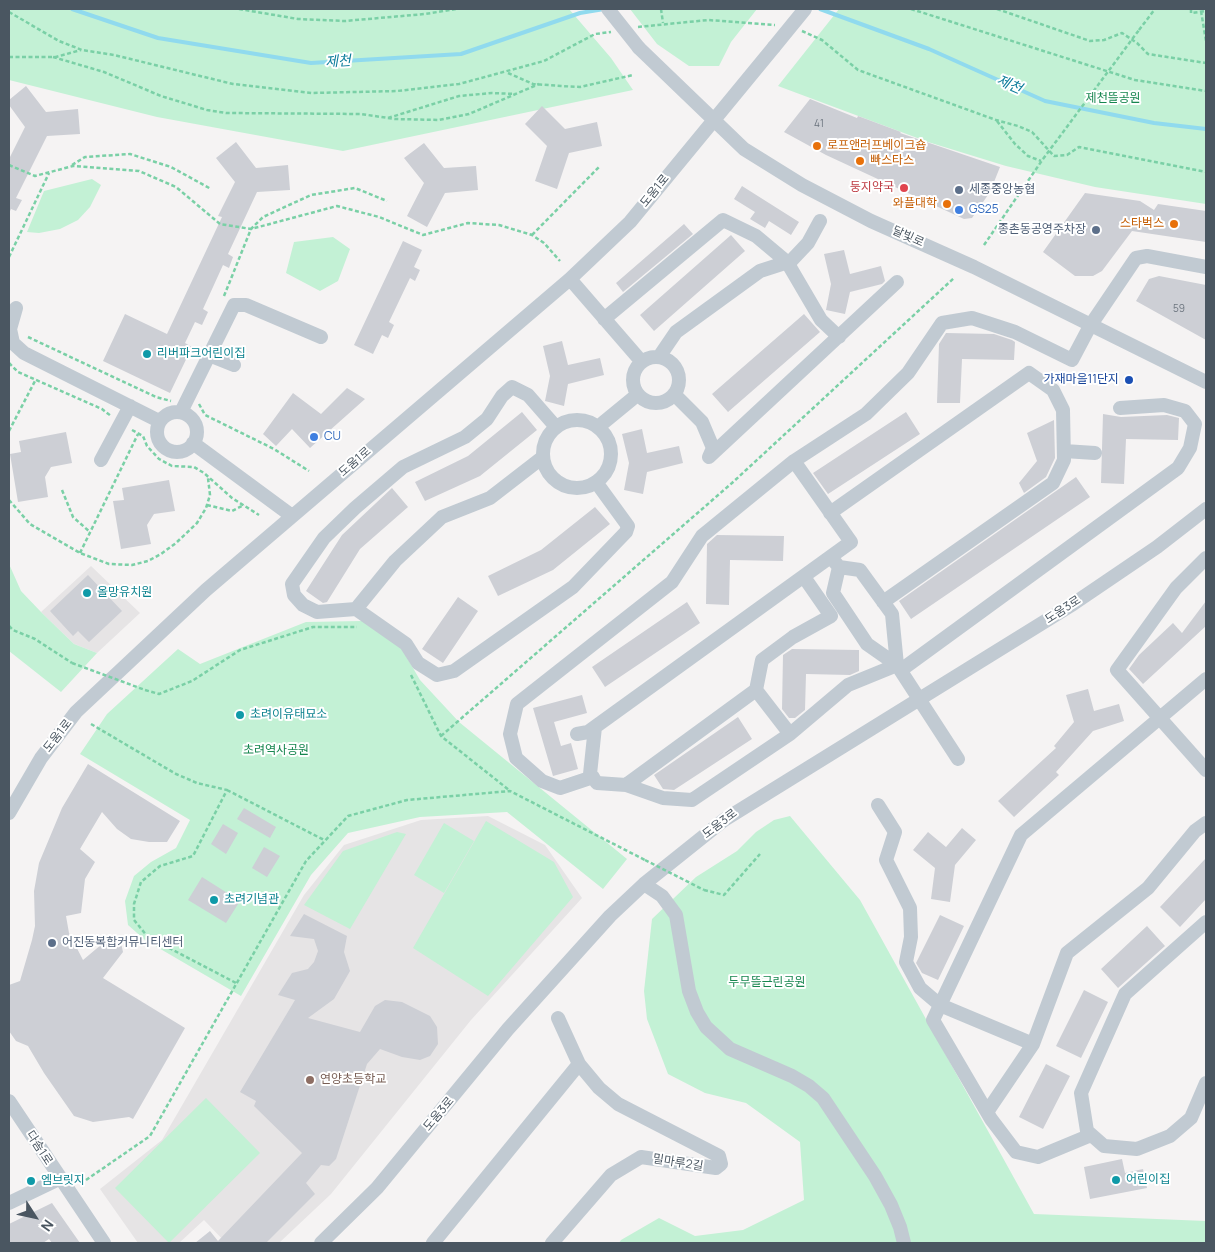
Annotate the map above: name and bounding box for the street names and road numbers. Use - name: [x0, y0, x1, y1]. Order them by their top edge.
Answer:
- street label: 도움1로: [638, 172, 672, 210]
- street label: 달빛로: [890, 224, 926, 250]
- street label: 도움1로: [336, 444, 374, 480]
- street label: 도움3로: [1042, 593, 1084, 627]
- street label: 도움1로: [41, 717, 75, 755]
- street label: 도움3로: [700, 806, 740, 842]
- street label: 도움3로: [421, 1094, 457, 1134]
- street label: 다솜1로: [23, 1128, 55, 1168]
- street label: 밀마루2길: [652, 1152, 704, 1174]

